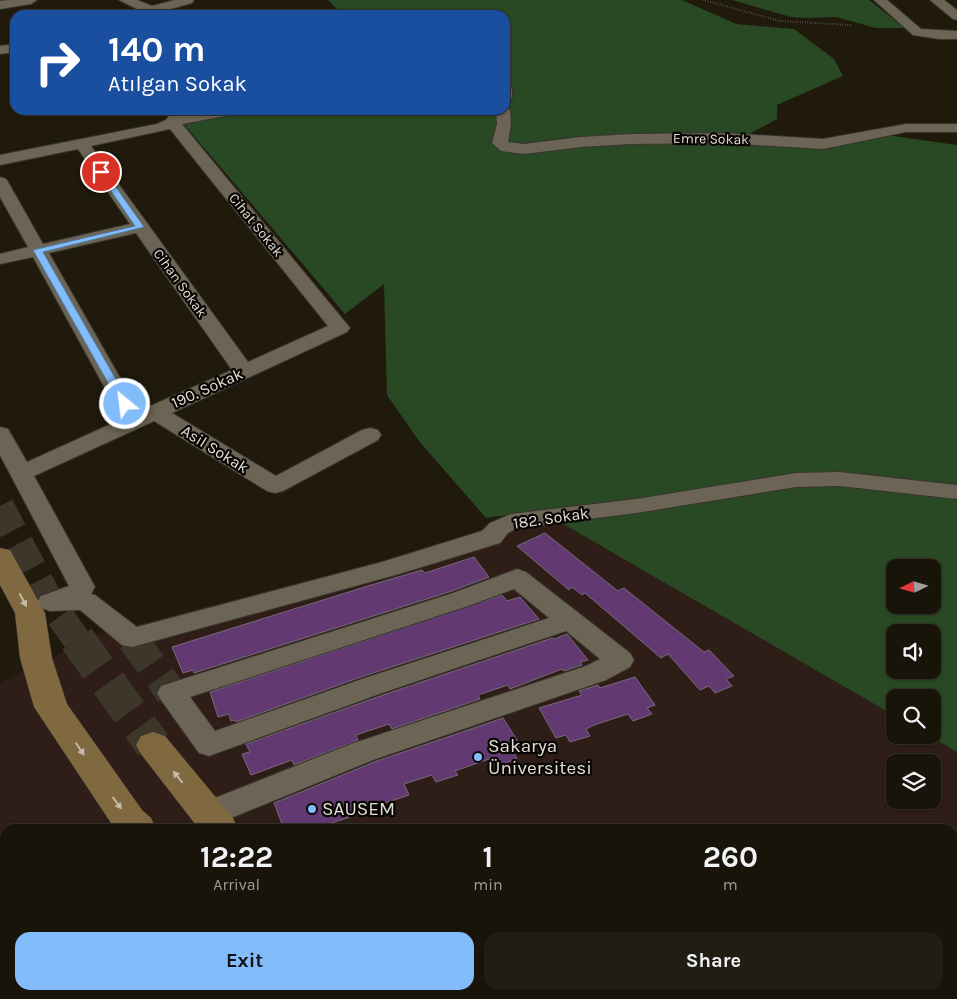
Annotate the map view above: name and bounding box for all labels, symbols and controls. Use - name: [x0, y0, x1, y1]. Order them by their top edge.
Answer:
- text: 140 m: [108, 29, 206, 70]
- icon: right: [25, 30, 90, 95]
- text: Atılgan Sokak: [108, 71, 247, 97]
- street label: Emre Sokak: [673, 130, 749, 148]
- pin: [80, 151, 122, 193]
- icon: arrive: [87, 158, 115, 186]
- street label: Cihat Sokak: [225, 190, 287, 260]
- street label: Cihan Sokak: [150, 246, 211, 321]
- street label: 190. Sokak: [168, 364, 246, 412]
- position arrow: [98, 377, 150, 429]
- street label: Asil Sokak: [178, 421, 252, 477]
- street label: 182. Sokak: [512, 503, 590, 533]
- north arrow: [886, 559, 941, 614]
- map controls: [886, 559, 941, 809]
- one-way arrow: [19, 593, 27, 607]
- button: sound: [886, 624, 941, 679]
- button: search: [886, 689, 941, 744]
- place label: Sakarya Üniversitesi: [488, 735, 592, 779]
- one-way arrow: [75, 742, 84, 756]
- marker: Sakarya Üniversitesi: [472, 751, 484, 763]
- button: layers: [886, 754, 941, 809]
- one-way arrow: [173, 771, 184, 784]
- one-way arrow: [111, 796, 121, 809]
- place label: SAUSEM: [322, 798, 395, 820]
- marker: SAUSEM: [306, 803, 318, 815]
- text: 12:22: [200, 839, 273, 875]
- text: 1: [483, 839, 493, 875]
- text: 260: [703, 839, 758, 875]
- text: Arrival: [213, 875, 260, 894]
- text: min: [473, 875, 503, 894]
- text: m: [723, 875, 738, 894]
- button: Exit: [15, 932, 474, 990]
- button: Share: [484, 932, 943, 990]

